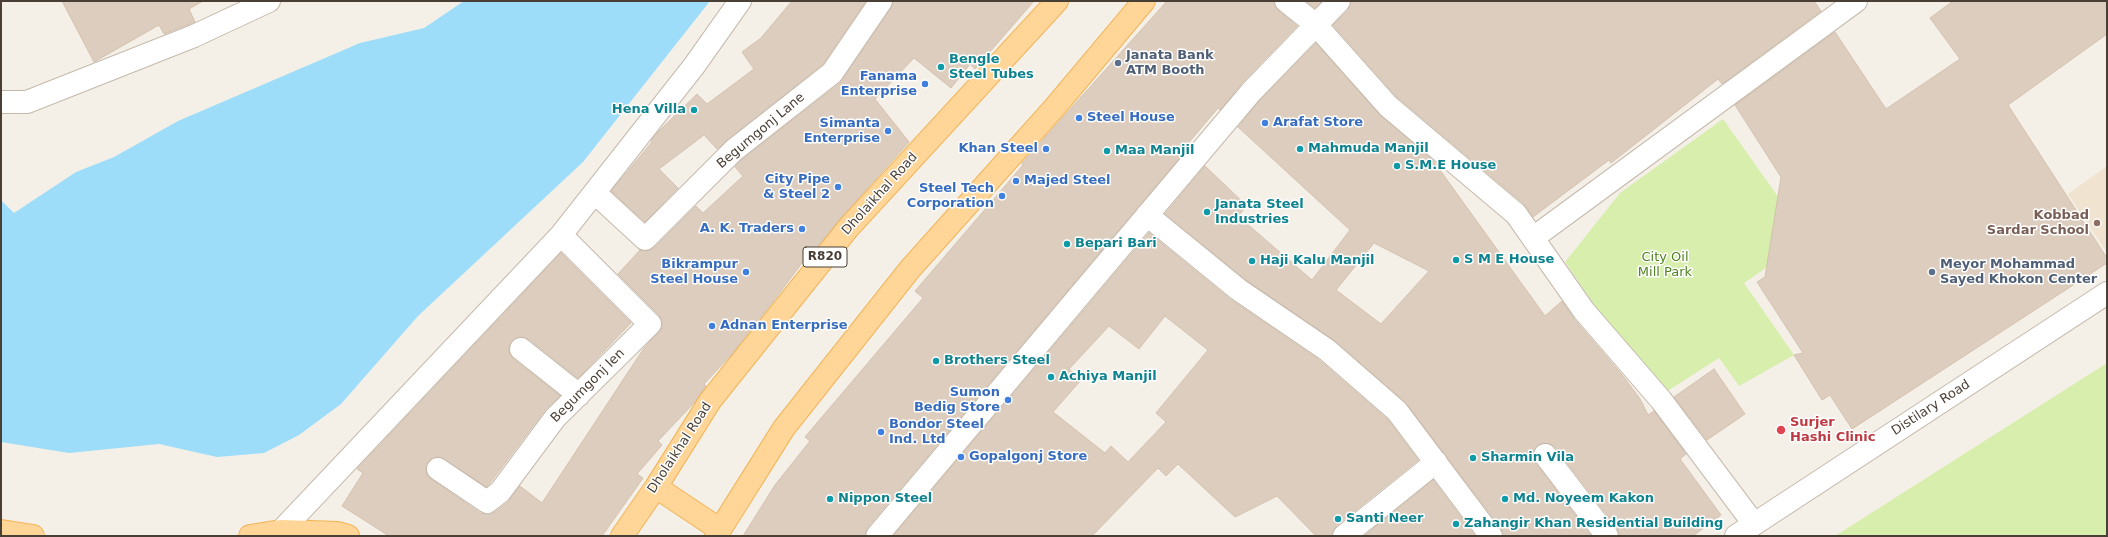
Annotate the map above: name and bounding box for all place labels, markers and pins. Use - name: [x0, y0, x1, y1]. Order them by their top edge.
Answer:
- place label: Janata Bank ATM Booth: [1126, 48, 1214, 79]
- place label: Bengle Steel Tubes: [949, 52, 1034, 83]
- marker: Janata Bank ATM Booth: [1113, 58, 1123, 68]
- marker: Bengle Steel Tubes: [936, 62, 946, 72]
- place label: Fanama Enterprise: [841, 69, 917, 100]
- marker: Fanama Enterprise: [920, 79, 930, 89]
- place label: Hena Villa: [612, 102, 686, 118]
- marker: Hena Villa: [689, 105, 699, 115]
- place label: Steel House: [1087, 110, 1175, 126]
- marker: Steel House: [1074, 113, 1084, 123]
- place label: Arafat Store: [1273, 115, 1363, 131]
- place label: Simanta Enterprise: [804, 116, 880, 147]
- marker: Arafat Store: [1260, 118, 1270, 128]
- marker: Simanta Enterprise: [883, 126, 893, 136]
- place label: Khan Steel: [958, 141, 1038, 157]
- place label: Mahmuda Manjil: [1308, 141, 1429, 157]
- place label: Maa Manjil: [1115, 143, 1194, 159]
- marker: Khan Steel: [1041, 144, 1051, 154]
- marker: Mahmuda Manjil: [1295, 144, 1305, 154]
- marker: Maa Manjil: [1102, 146, 1112, 156]
- place label: S.M.E House: [1405, 158, 1496, 174]
- marker: S.M.E House: [1392, 161, 1402, 171]
- place label: City Pipe & Steel 2: [763, 172, 830, 203]
- place label: Majed Steel: [1024, 173, 1110, 189]
- marker: Majed Steel: [1011, 176, 1021, 186]
- place label: Steel Tech Corporation: [907, 181, 994, 212]
- marker: City Pipe & Steel 2: [833, 182, 843, 192]
- marker: Steel Tech Corporation: [997, 191, 1007, 201]
- place label: Janata Steel Industries: [1215, 197, 1304, 228]
- marker: Janata Steel Industries: [1202, 207, 1212, 217]
- place label: Kobbad Sardar School: [1987, 208, 2089, 239]
- marker: Kobbad Sardar School: [2092, 218, 2102, 228]
- place label: A. K. Traders: [700, 221, 794, 237]
- marker: A. K. Traders: [797, 224, 807, 234]
- place label: Bepari Bari: [1075, 236, 1157, 252]
- marker: Bepari Bari: [1062, 239, 1072, 249]
- place label: S M E House: [1464, 252, 1554, 268]
- place label: Haji Kalu Manjil: [1260, 253, 1375, 269]
- marker: S M E House: [1451, 255, 1461, 265]
- marker: Haji Kalu Manjil: [1247, 256, 1257, 266]
- place label: Bikrampur Steel House: [650, 257, 738, 288]
- place label: Meyor Mohammad Sayed Khokon Center: [1940, 257, 2097, 288]
- marker: Bikrampur Steel House: [741, 267, 751, 277]
- marker: Meyor Mohammad Sayed Khokon Center: [1927, 267, 1937, 277]
- place label: Adnan Enterprise: [720, 318, 847, 334]
- marker: Adnan Enterprise: [707, 321, 717, 331]
- place label: Brothers Steel: [944, 353, 1050, 369]
- marker: Brothers Steel: [931, 356, 941, 366]
- place label: Achiya Manjil: [1059, 369, 1157, 385]
- marker: Achiya Manjil: [1046, 372, 1056, 382]
- place label: Sumon Bedig Store: [914, 385, 1000, 416]
- marker: Sumon Bedig Store: [1003, 395, 1013, 405]
- place label: Surjer Hashi Clinic: [1790, 415, 1875, 446]
- place label: Bondor Steel Ind. Ltd: [889, 417, 984, 448]
- marker: Surjer Hashi Clinic: [1775, 424, 1787, 436]
- marker: Bondor Steel Ind. Ltd: [876, 427, 886, 437]
- place label: Gopalgonj Store: [969, 449, 1087, 465]
- place label: Sharmin Vila: [1481, 450, 1574, 466]
- marker: Gopalgonj Store: [956, 452, 966, 462]
- marker: Sharmin Vila: [1468, 453, 1478, 463]
- place label: Nippon Steel: [838, 491, 932, 507]
- place label: Md. Noyeem Kakon: [1513, 491, 1654, 507]
- marker: Nippon Steel: [825, 494, 835, 504]
- marker: Md. Noyeem Kakon: [1500, 494, 1510, 504]
- place label: Santi Neer: [1346, 511, 1424, 527]
- marker: Santi Neer: [1333, 514, 1343, 524]
- place label: Zahangir Khan Residential Building: [1464, 516, 1723, 532]
- marker: Zahangir Khan Residential Building: [1451, 519, 1461, 529]

